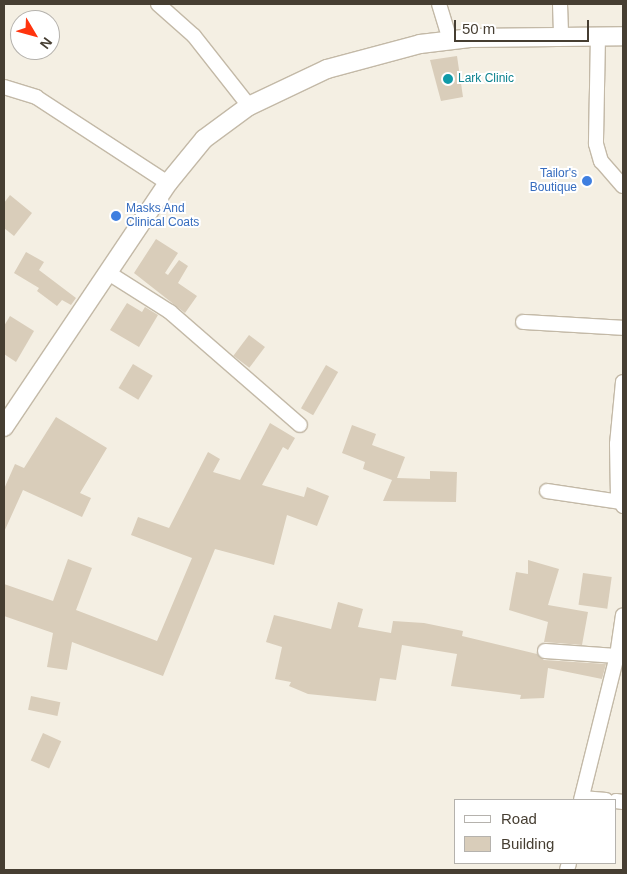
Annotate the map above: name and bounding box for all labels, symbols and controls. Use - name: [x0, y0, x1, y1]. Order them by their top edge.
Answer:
- north arrow: [10, 10, 60, 60]
- scale bar: [457, 10, 592, 42]
- text: 50 m: [462, 20, 495, 37]
- text: N: [37, 35, 56, 52]
- place label: Lark Clinic: [458, 72, 514, 86]
- marker: Lark Clinic: [442, 73, 454, 85]
- place label: Tailor's Boutique: [530, 167, 577, 195]
- marker: Tailor's Boutique: [581, 175, 593, 187]
- place label: Masks And Clinical Coats: [126, 202, 199, 230]
- marker: Masks And Clinical Coats: [110, 210, 122, 222]
- legend: [454, 799, 617, 864]
- text: Road: [501, 810, 537, 827]
- text: Building: [501, 835, 554, 852]

